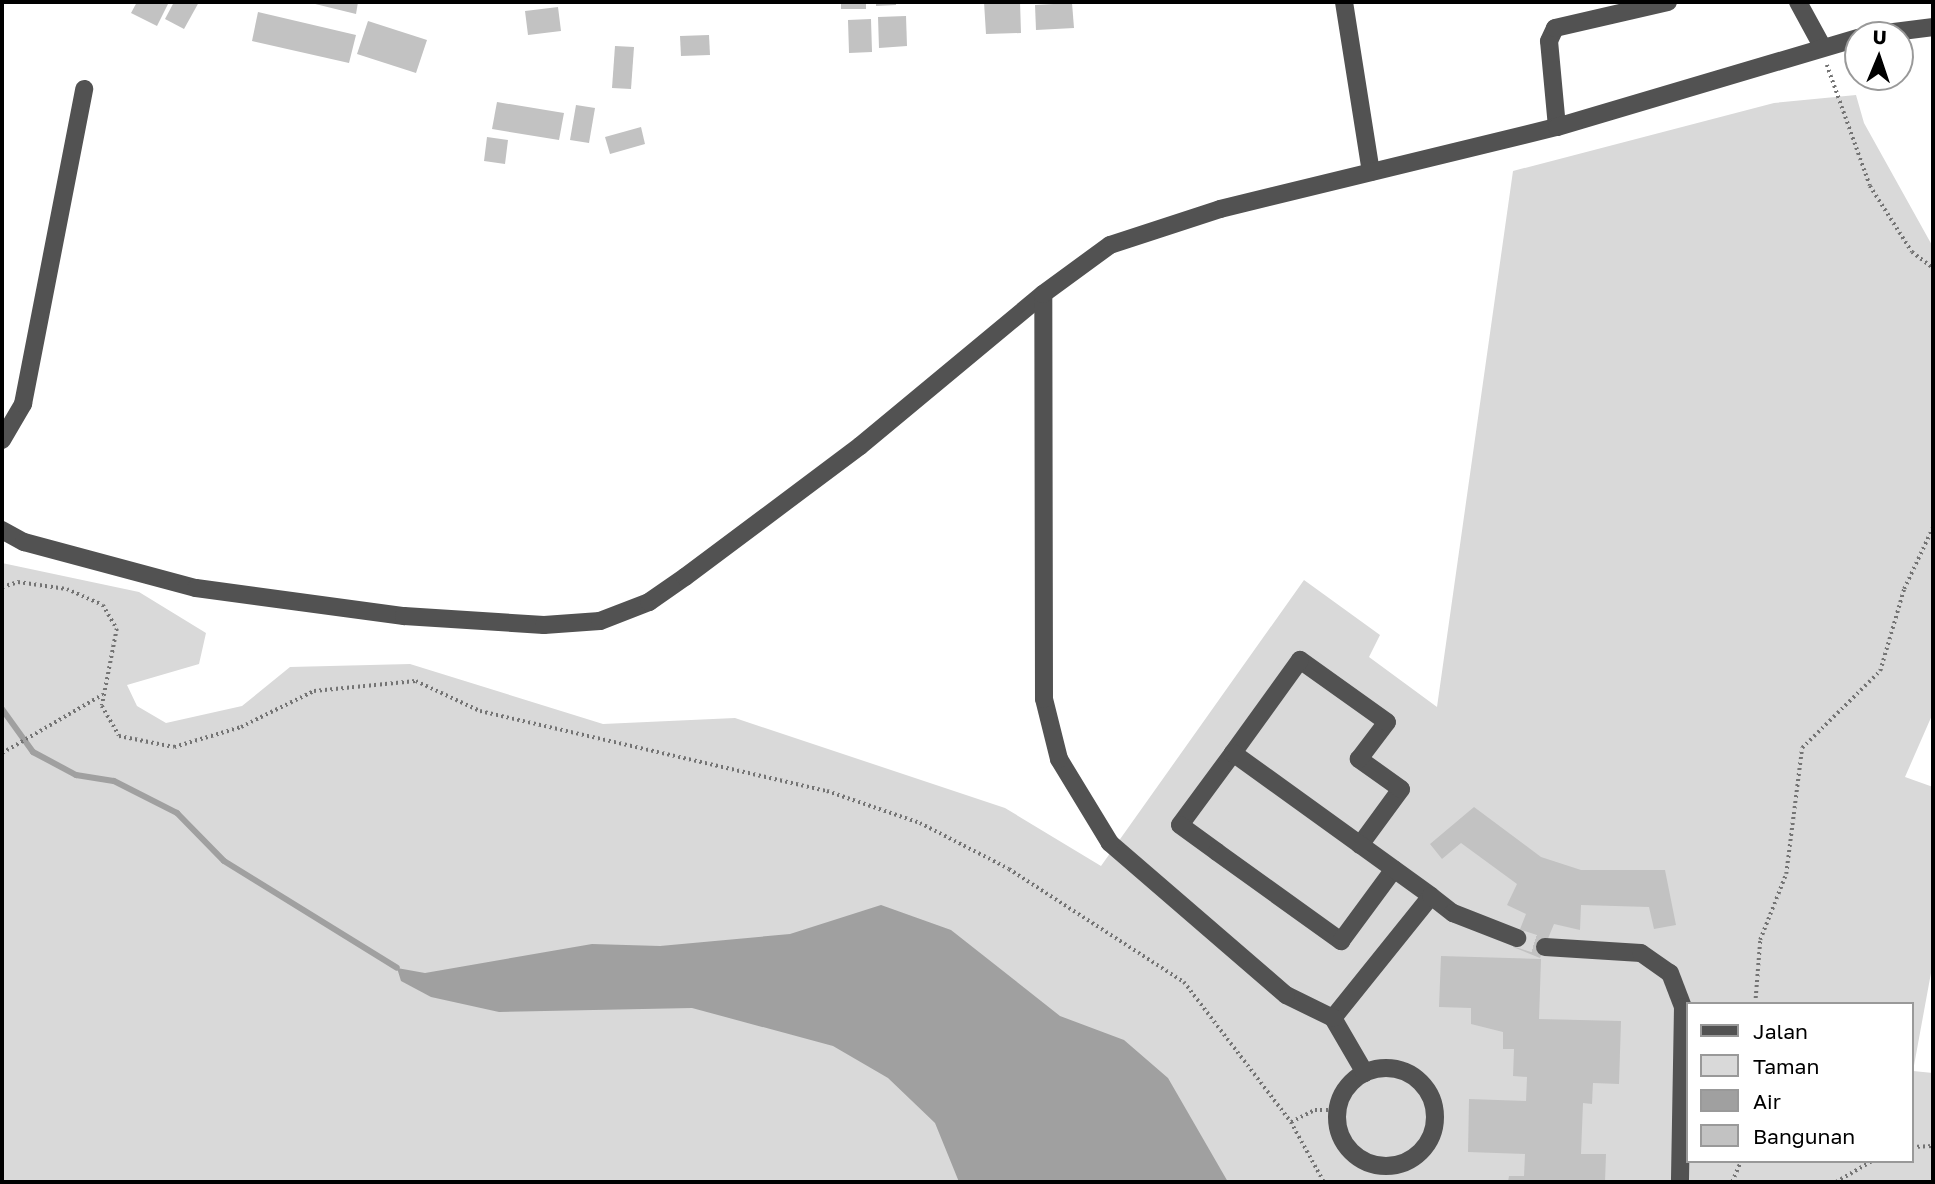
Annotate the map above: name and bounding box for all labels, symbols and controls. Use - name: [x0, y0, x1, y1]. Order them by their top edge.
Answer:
- north arrow: [1844, 21, 1914, 91]
- text: U: [1872, 25, 1887, 48]
- legend: [1686, 1002, 1914, 1163]
- text: Jalan: [1753, 1018, 1808, 1044]
- text: Taman: [1753, 1053, 1819, 1079]
- text: Air: [1753, 1088, 1781, 1114]
- text: Bangunan: [1753, 1123, 1855, 1149]

